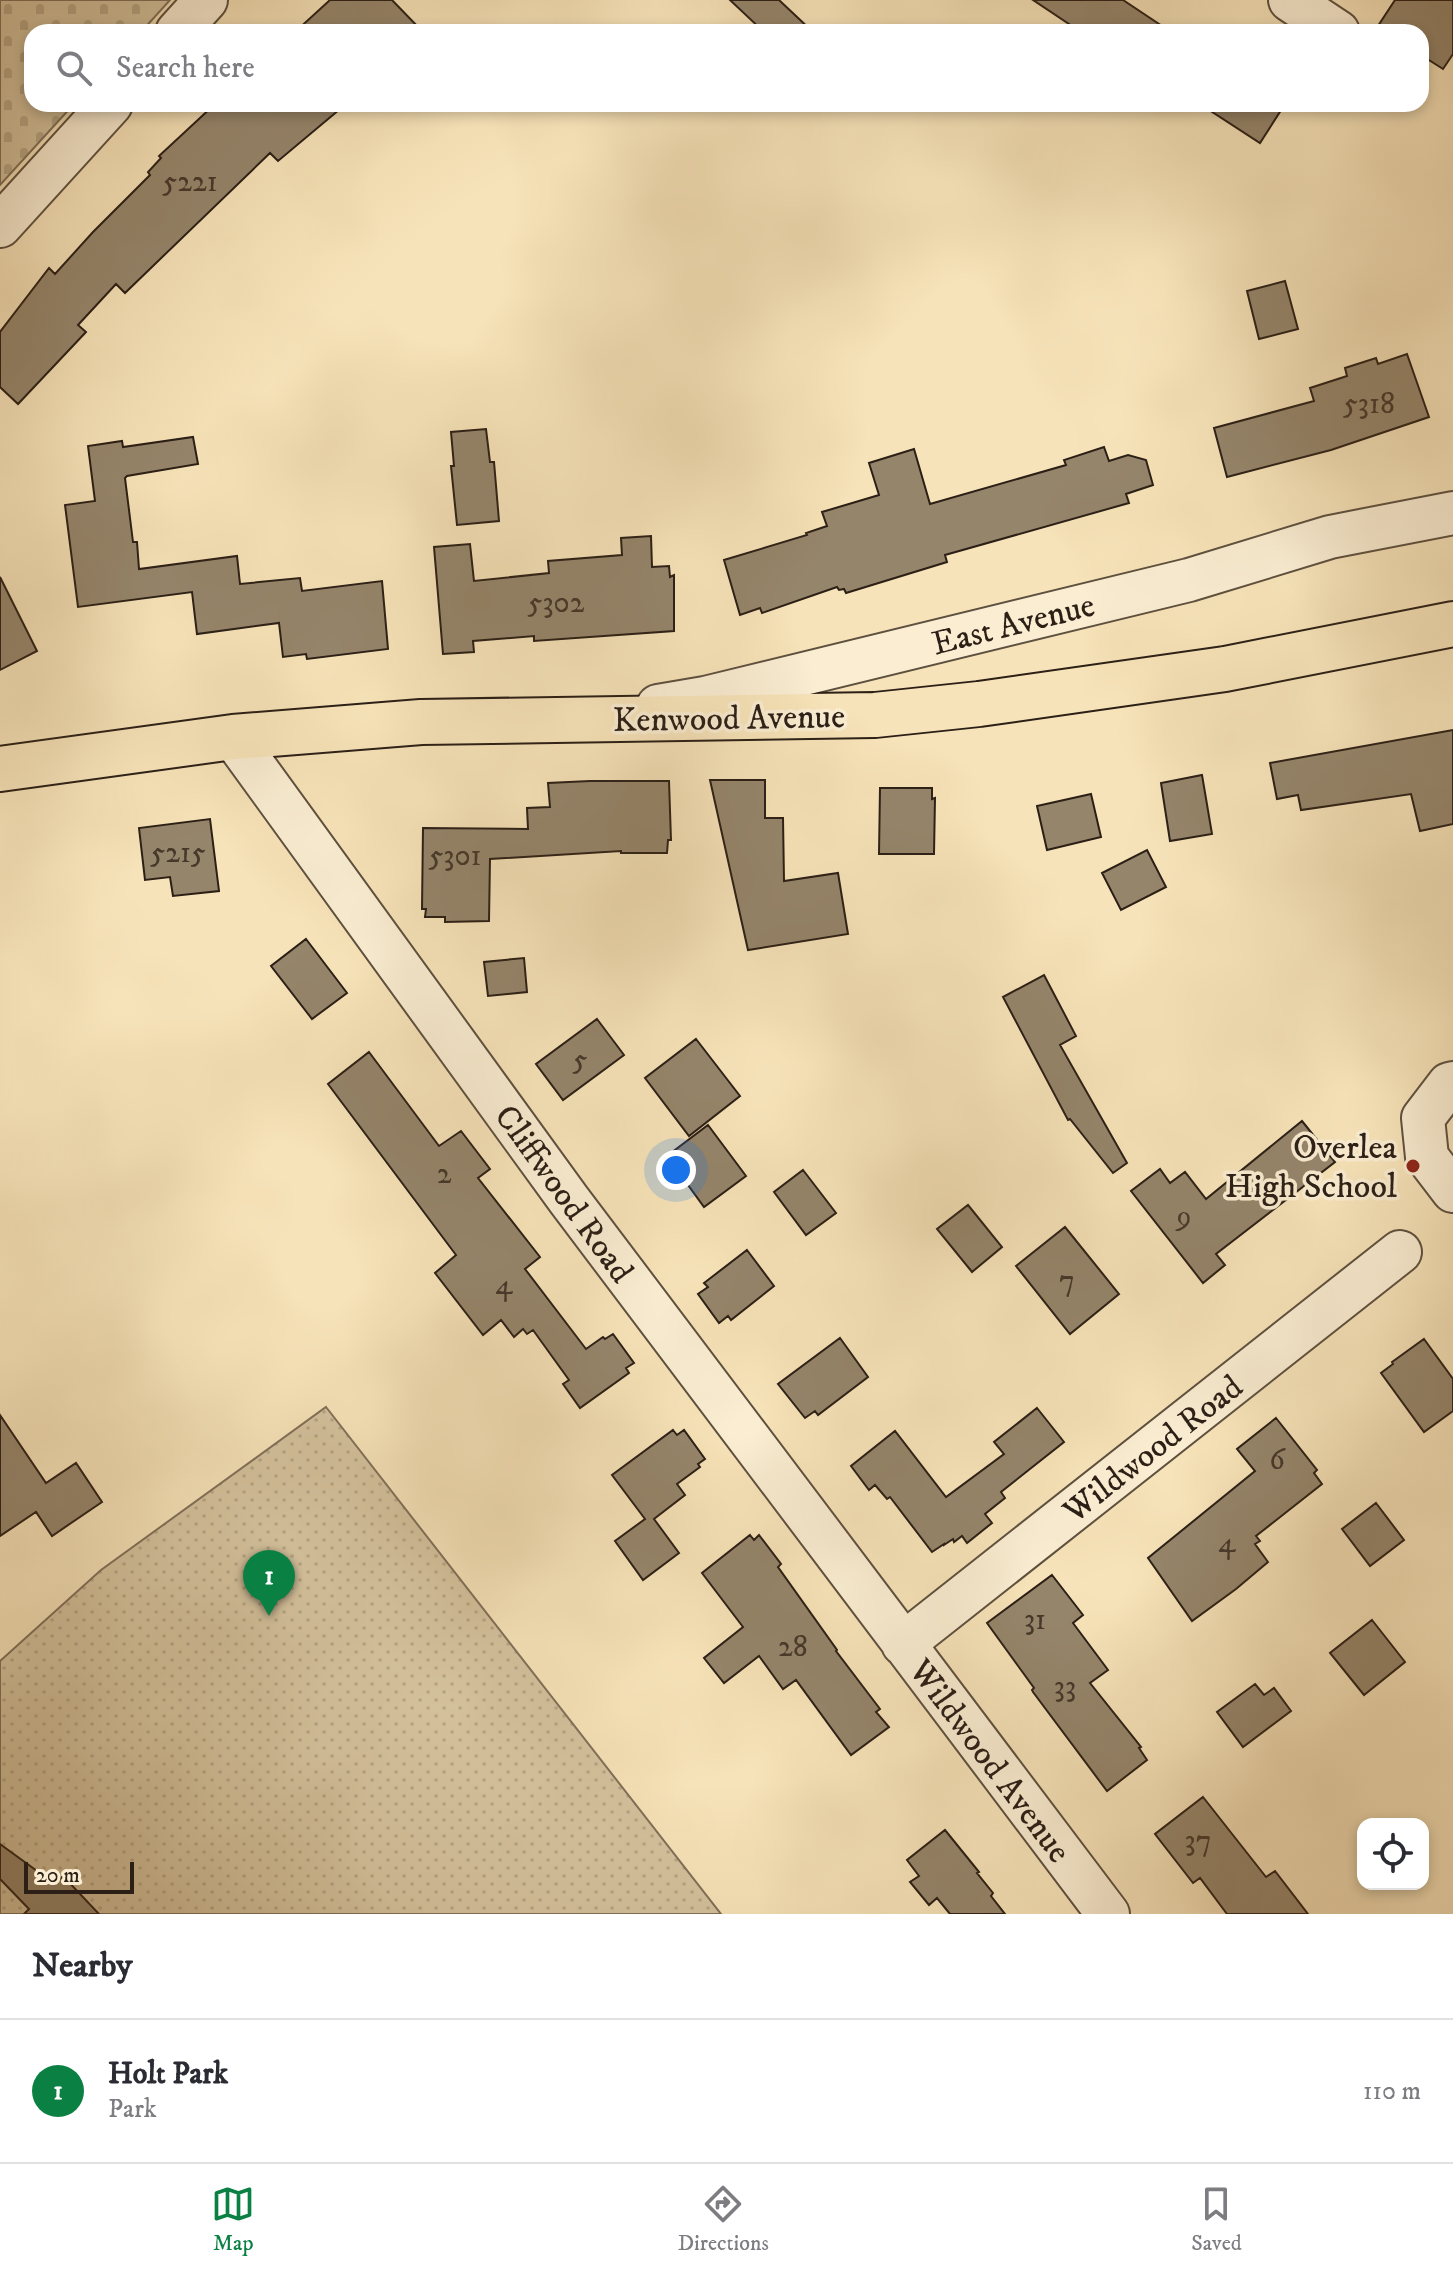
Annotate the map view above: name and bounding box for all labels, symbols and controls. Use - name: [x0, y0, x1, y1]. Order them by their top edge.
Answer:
- search box: [24, 24, 1429, 112]
- icon: search: [52, 46, 96, 90]
- text: Search here: [116, 50, 255, 87]
- house number: 5221: [162, 164, 218, 201]
- house number: 5318: [1343, 386, 1395, 423]
- street label: East Avenue: [928, 584, 1099, 665]
- house number: 5302: [528, 585, 585, 622]
- street label: Kenwood Avenue: [613, 696, 846, 742]
- house number: 5215: [150, 835, 206, 872]
- house number: 5301: [428, 838, 482, 875]
- house number: 5: [573, 1042, 588, 1079]
- street label: Cliffwood Road: [485, 1097, 642, 1291]
- place label: Overlea High School: [1225, 1127, 1398, 1208]
- your location: [656, 1150, 696, 1190]
- house number: 2: [437, 1156, 452, 1193]
- marker: Overlea High School: [1404, 1157, 1422, 1175]
- house number: 9: [1175, 1198, 1191, 1235]
- house number: 7: [1059, 1263, 1075, 1300]
- house number: 4: [495, 1267, 513, 1304]
- street label: Wildwood Road: [1054, 1366, 1251, 1533]
- house number: 6: [1269, 1442, 1286, 1479]
- house number: 4: [1218, 1525, 1236, 1562]
- pin: 1: [243, 1550, 295, 1616]
- house number: 31: [1024, 1602, 1046, 1639]
- house number: 28: [778, 1629, 808, 1666]
- street label: Wildwood Avenue: [899, 1650, 1080, 1871]
- house number: 33: [1054, 1669, 1076, 1706]
- map controls: [1357, 1818, 1429, 1890]
- button: locate: [1357, 1818, 1429, 1890]
- house number: 37: [1185, 1823, 1212, 1860]
- scale bar: [24, 1858, 134, 1894]
- text: 20 m: [36, 1862, 80, 1889]
- text: Nearby: [32, 1945, 133, 1987]
- text: Holt Park: [108, 2056, 228, 2093]
- text: 1: [53, 2075, 63, 2108]
- text: 110 m: [1363, 2075, 1421, 2108]
- text: Park: [108, 2093, 157, 2126]
- tab: Map: [211, 2182, 255, 2257]
- tab: Directions: [678, 2182, 769, 2257]
- tab: Saved: [1191, 2182, 1242, 2257]

